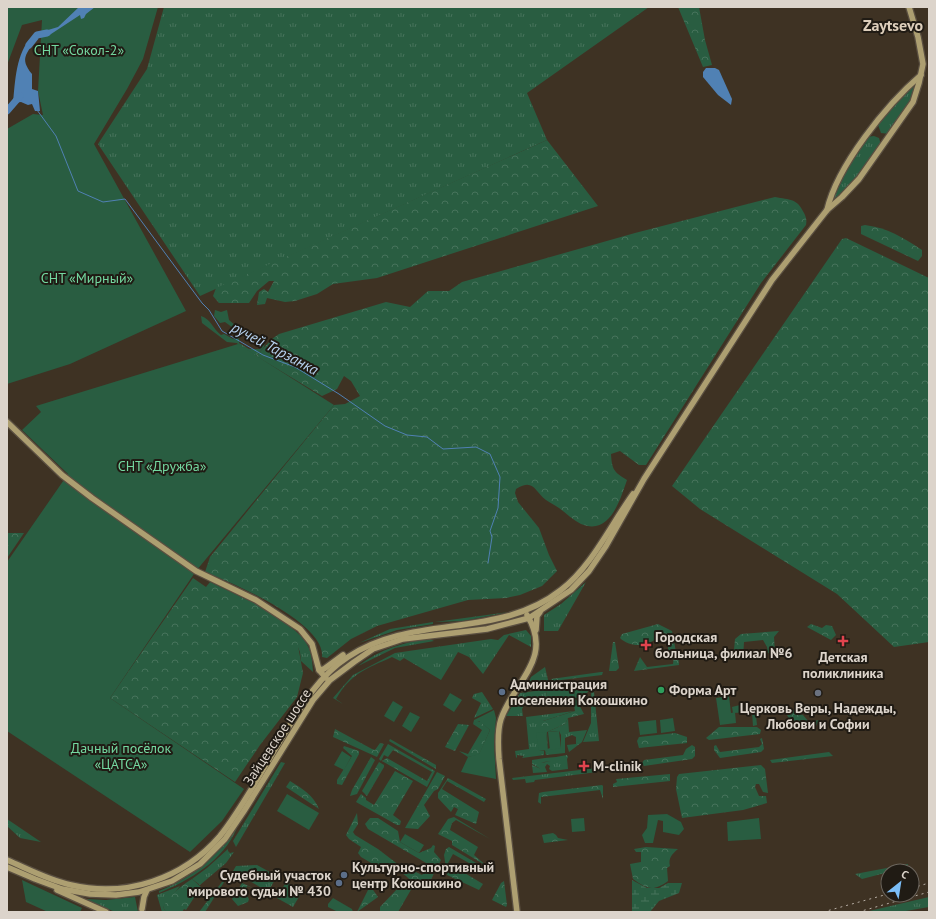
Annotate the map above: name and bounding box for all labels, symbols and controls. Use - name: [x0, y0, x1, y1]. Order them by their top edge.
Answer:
- district label: Zaytsevo: [863, 15, 923, 35]
- park label: СНТ «Сокол-2»: [34, 41, 125, 59]
- park label: СНТ «Мирный»: [41, 269, 134, 287]
- water label: ручей Тарзанка: [227, 317, 322, 379]
- park label: СНТ «Дружба»: [118, 457, 207, 475]
- place label: Городская больница, филиал №6: [655, 628, 792, 662]
- marker: Детская поликлиника: [837, 635, 849, 647]
- marker: Городская больница, филиал №6: [640, 639, 652, 651]
- place label: Детская поликлиника: [803, 648, 883, 682]
- place label: Администрация поселения Кокошкино: [510, 675, 648, 709]
- place label: Форма Арт: [669, 681, 736, 699]
- street label: Зайцевское шоссе: [239, 685, 315, 789]
- marker: Форма Арт: [656, 685, 666, 695]
- marker: Администрация поселения Кокошкино: [497, 687, 507, 697]
- marker: Церковь Веры, Надежды, Любови и Софии: [813, 688, 823, 698]
- place label: Церковь Веры, Надежды, Любови и Софии: [740, 699, 896, 733]
- park label: Дачный посёлок «ЦАТСА»: [71, 739, 171, 773]
- place label: M-clinik: [593, 757, 642, 775]
- marker: M-clinik: [578, 760, 590, 772]
- place label: Культурно-спортивный центр Кокошкино: [352, 858, 494, 892]
- north arrow: [880, 863, 920, 903]
- place label: Судебный участок мирового судьи № 430: [188, 866, 331, 900]
- text: С: [899, 867, 911, 882]
- marker: Культурно-спортивный центр Кокошкино: [339, 870, 349, 880]
- marker: Судебный участок мирового судьи № 430: [334, 878, 344, 888]

